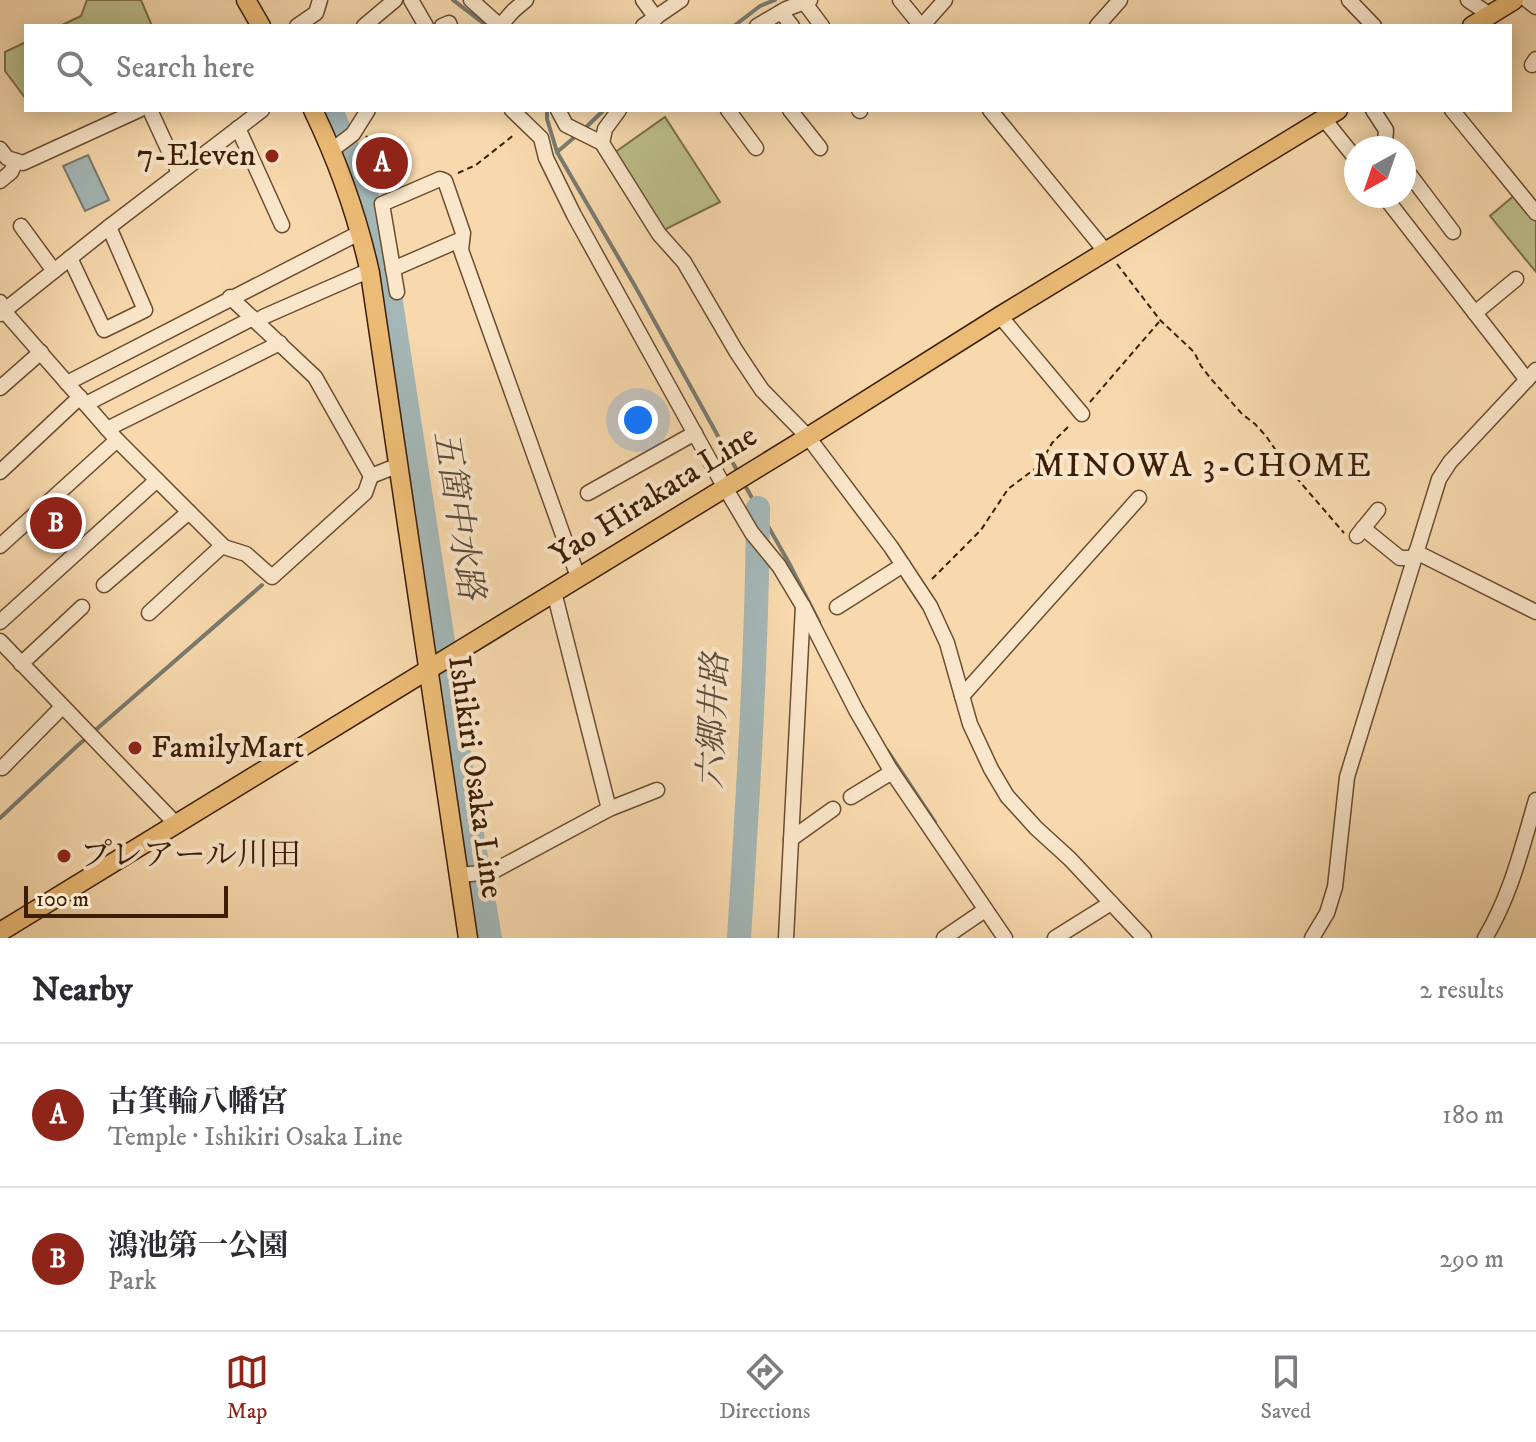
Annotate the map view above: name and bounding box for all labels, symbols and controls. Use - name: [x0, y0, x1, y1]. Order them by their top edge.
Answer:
- search box: [24, 24, 1512, 112]
- icon: search: [52, 46, 96, 90]
- text: Search here: [116, 50, 255, 87]
- pin: A: [356, 133, 408, 193]
- place label: 7-Eleven: [137, 136, 256, 176]
- north arrow: [1344, 136, 1416, 208]
- marker: 7-Eleven: [263, 147, 281, 165]
- your location: [618, 400, 658, 440]
- street label: Yao Hirakata Line: [543, 416, 765, 576]
- water label: 五箇中水路: [424, 428, 492, 604]
- district label: MINOWA 3-CHOME: [1033, 445, 1373, 487]
- pin: B: [30, 493, 82, 553]
- water label: 六郷井路: [691, 650, 737, 790]
- street label: Ishikiri Osaka Line: [438, 653, 512, 901]
- place label: FamilyMart: [151, 728, 304, 768]
- marker: FamilyMart: [126, 739, 144, 757]
- place label: プレアール川田: [80, 836, 301, 876]
- marker: プレアール川田: [55, 847, 73, 865]
- scale bar: [24, 882, 228, 918]
- text: 100 m: [36, 886, 89, 913]
- text: Nearby: [32, 969, 133, 1011]
- text: 2 results: [1419, 974, 1504, 1007]
- text: 古箕輪八幡宮: [108, 1084, 288, 1121]
- text: A: [50, 1099, 66, 1132]
- text: 180 m: [1442, 1099, 1504, 1132]
- text: Temple · Ishikiri Osaka Line: [108, 1121, 403, 1154]
- text: 鴻池第一公園: [108, 1228, 288, 1265]
- text: B: [50, 1243, 66, 1276]
- text: 290 m: [1439, 1243, 1504, 1276]
- text: Park: [108, 1265, 157, 1298]
- tab: Map: [225, 1350, 269, 1425]
- tab: Directions: [719, 1350, 810, 1425]
- tab: Saved: [1260, 1350, 1311, 1425]

